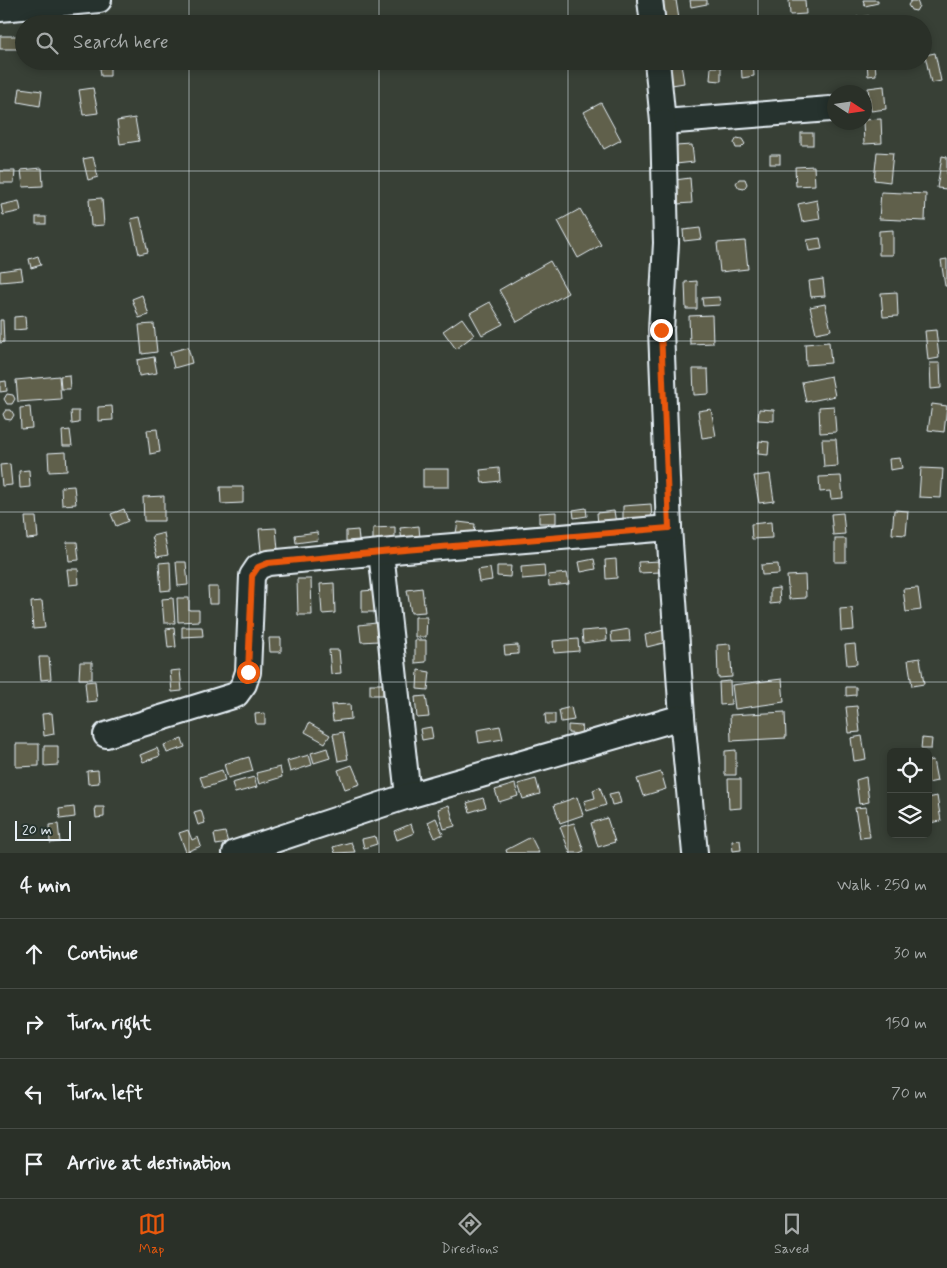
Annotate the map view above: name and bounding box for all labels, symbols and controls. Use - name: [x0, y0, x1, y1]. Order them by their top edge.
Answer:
- search box: [15, 15, 932, 70]
- icon: search: [33, 29, 61, 57]
- text: Search here: [73, 30, 169, 55]
- north arrow: [827, 85, 872, 130]
- route end: [650, 319, 673, 342]
- route start: [237, 661, 260, 684]
- map controls: [887, 748, 932, 838]
- button: locate: [887, 748, 932, 793]
- button: layers: [887, 793, 932, 838]
- scale bar: [15, 818, 71, 841]
- text: 20 m: [22, 821, 52, 839]
- text: 4 min: [20, 872, 71, 900]
- text: Walk · 250 m: [837, 875, 927, 896]
- icon: ahead: [20, 940, 48, 968]
- text: Continue: [67, 941, 138, 966]
- text: 30 m: [894, 943, 927, 964]
- icon: right: [20, 1010, 48, 1038]
- text: Turn right: [67, 1011, 151, 1036]
- text: 150 m: [885, 1013, 927, 1034]
- icon: left: [20, 1080, 48, 1108]
- text: Turn left: [67, 1081, 143, 1106]
- text: 70 m: [891, 1083, 927, 1104]
- icon: arrive: [20, 1150, 48, 1178]
- text: Arrive at destination: [67, 1151, 231, 1176]
- tab: Map: [138, 1210, 166, 1258]
- tab: Directions: [441, 1210, 499, 1258]
- tab: Saved: [774, 1210, 809, 1258]

